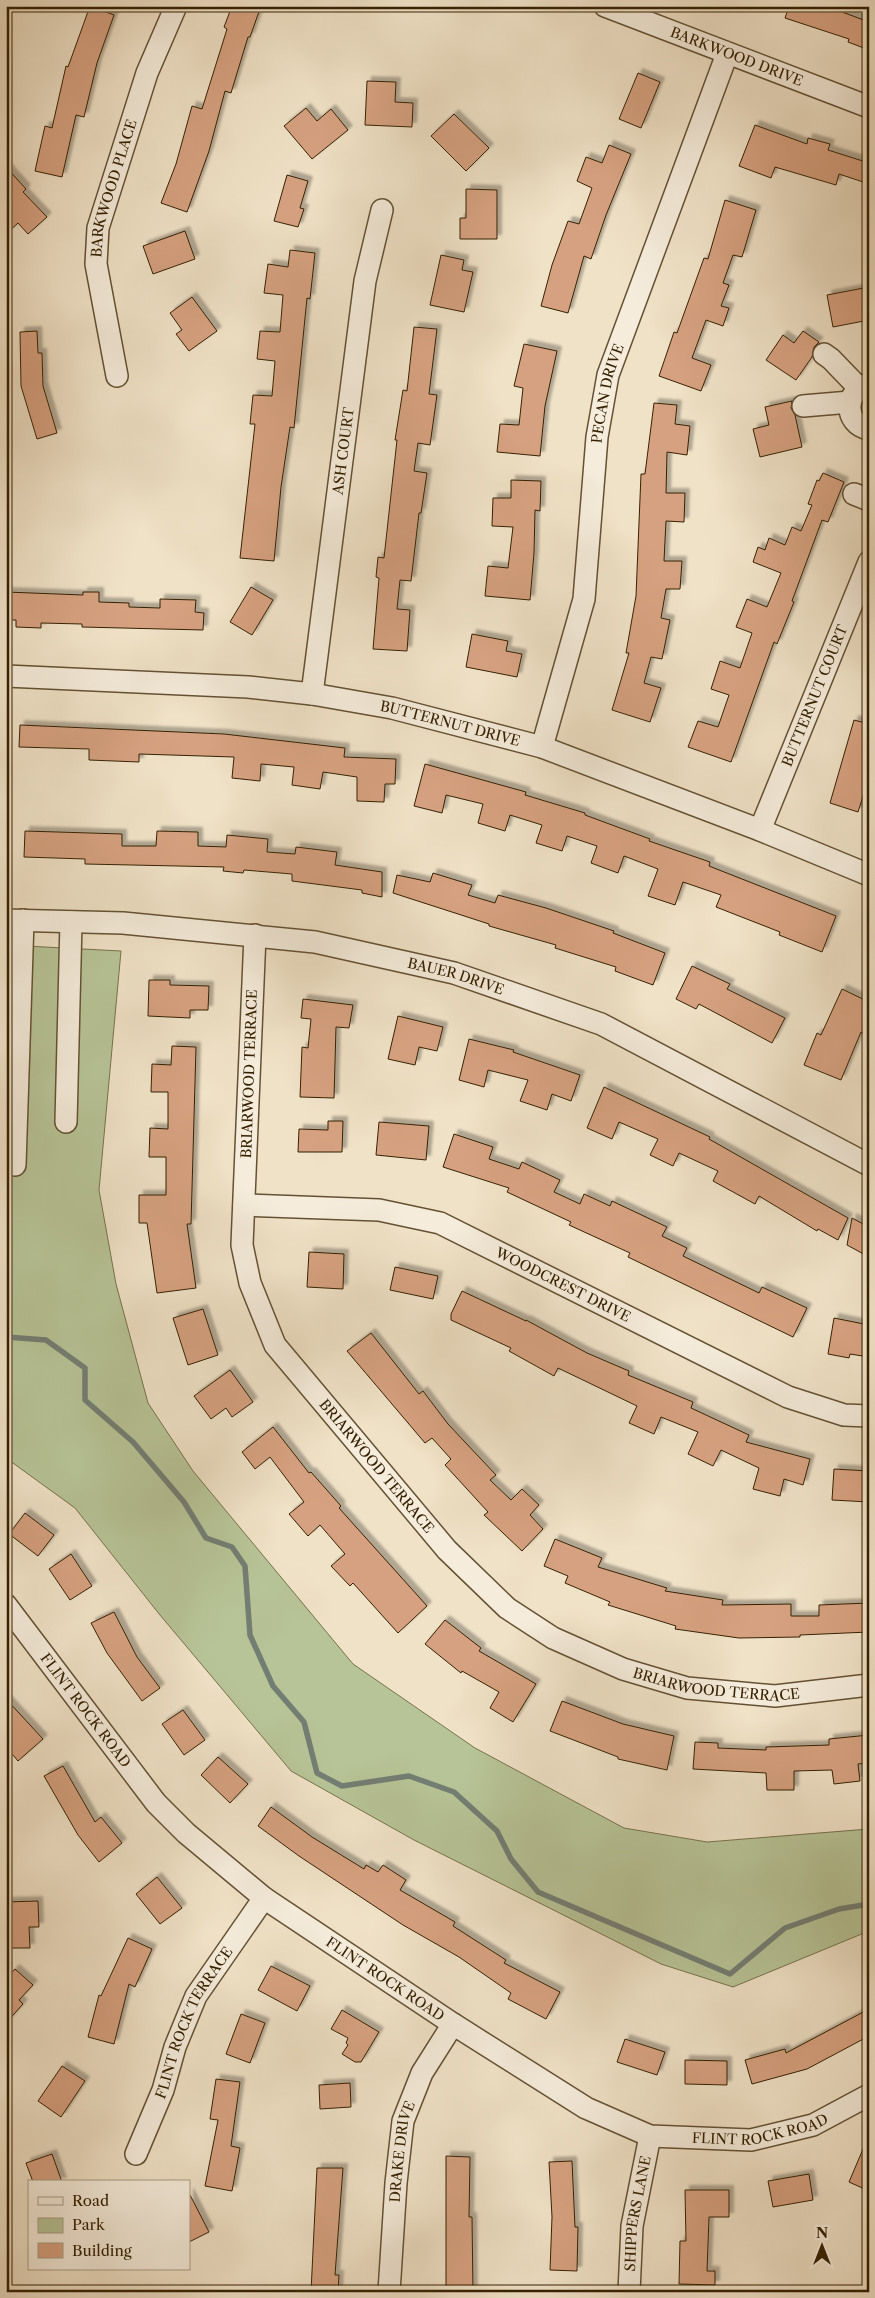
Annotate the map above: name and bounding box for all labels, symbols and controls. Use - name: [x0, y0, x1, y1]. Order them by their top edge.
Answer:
- street label: BARKWOOD DRIVE: [668, 23, 806, 90]
- street label: BARKWOOD PLACE: [87, 117, 141, 258]
- street label: PECAN DRIVE: [588, 341, 628, 444]
- street label: ASH COURT: [329, 406, 358, 497]
- street label: BUTTERNUT COURT: [778, 622, 852, 769]
- street label: BUTTERNUT DRIVE: [379, 697, 522, 750]
- street label: BAUER DRIVE: [406, 954, 506, 999]
- street label: BRIARWOOD TERRACE: [237, 989, 261, 1159]
- street label: WOODCREST DRIVE: [492, 1243, 634, 1326]
- street label: BRIARWOOD TERRACE: [315, 1396, 438, 1537]
- street label: FLINT ROCK ROAD: [37, 1649, 135, 1771]
- street label: BRIARWOOD TERRACE: [631, 1663, 801, 1705]
- street label: FLINT ROCK ROAD: [322, 1933, 448, 2025]
- street label: FLINT ROCK TERRACE: [151, 1943, 236, 2102]
- street label: DRAKE DRIVE: [386, 2098, 419, 2203]
- street label: FLINT ROCK ROAD: [692, 2110, 831, 2149]
- street label: SHIPPERS LANE: [621, 2154, 655, 2272]
- legend: [28, 2180, 190, 2270]
- text: Road: [72, 2191, 109, 2210]
- text: Park: [72, 2215, 106, 2234]
- north arrow: [798, 2220, 848, 2270]
- text: N: [816, 2224, 828, 2242]
- text: Building: [72, 2241, 132, 2260]

